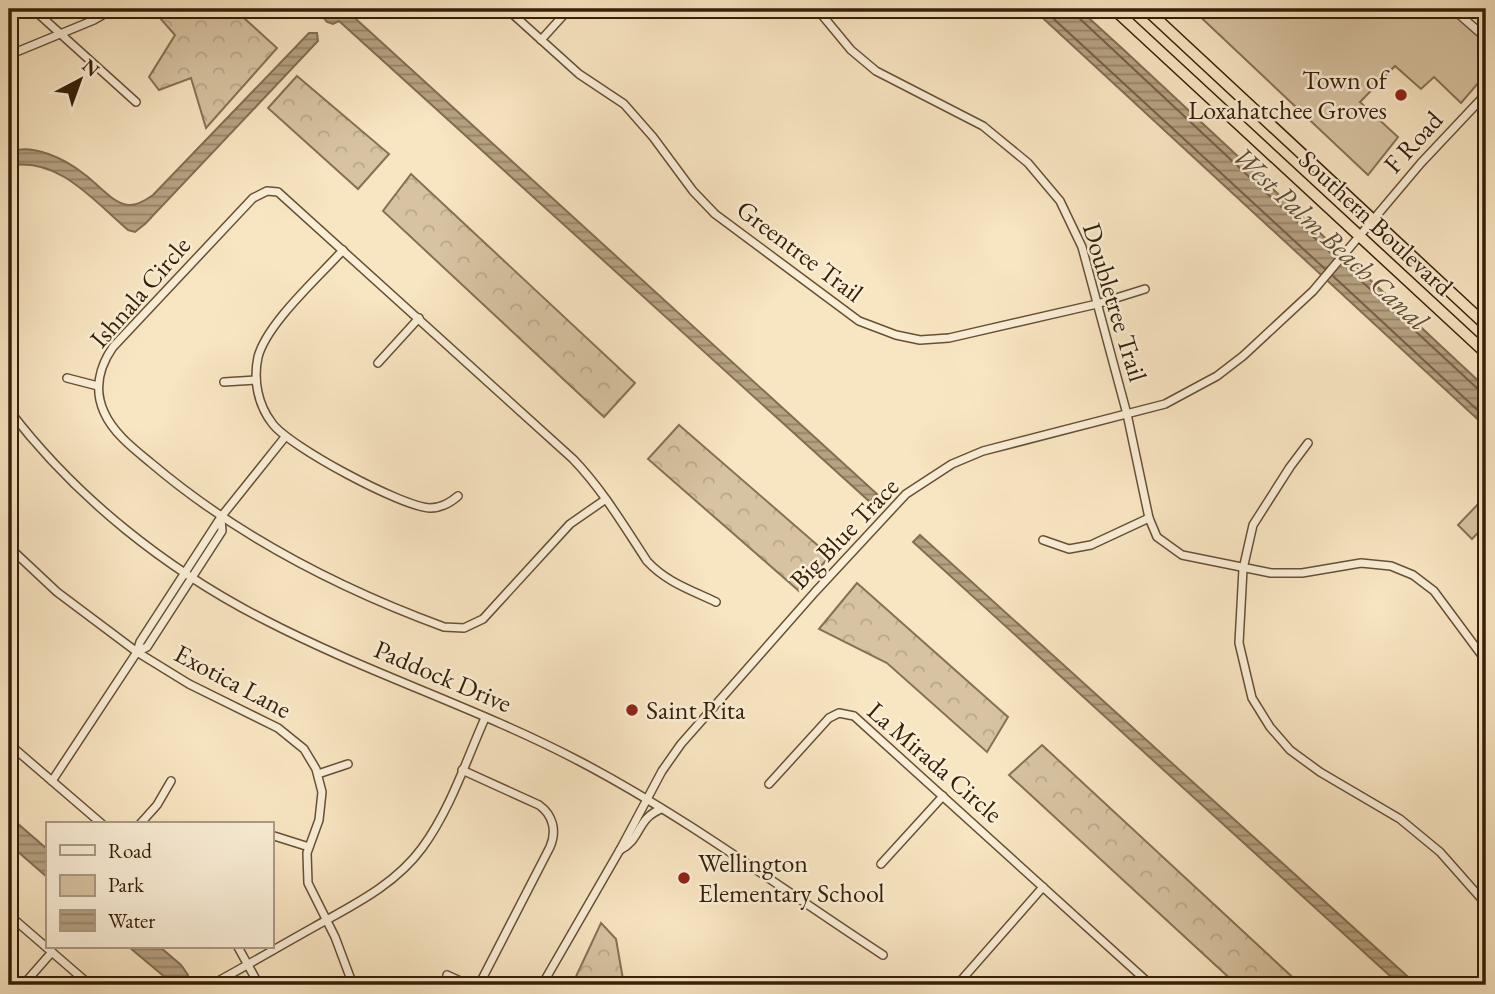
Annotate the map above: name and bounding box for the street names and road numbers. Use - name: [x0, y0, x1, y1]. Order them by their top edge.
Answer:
- street label: F Road: [1376, 103, 1451, 180]
- street label: Southern Boulevard: [1291, 143, 1461, 304]
- street label: Greentree Trail: [730, 192, 870, 310]
- street label: Doubletree Trail: [1075, 219, 1155, 385]
- street label: Ishnala Circle: [82, 229, 198, 355]
- street label: Big Blue Trace: [782, 470, 906, 596]
- street label: Paddock Drive: [369, 632, 517, 720]
- street label: Exotica Lane: [169, 636, 297, 726]
- street label: La Mirada Circle: [860, 694, 1010, 830]

